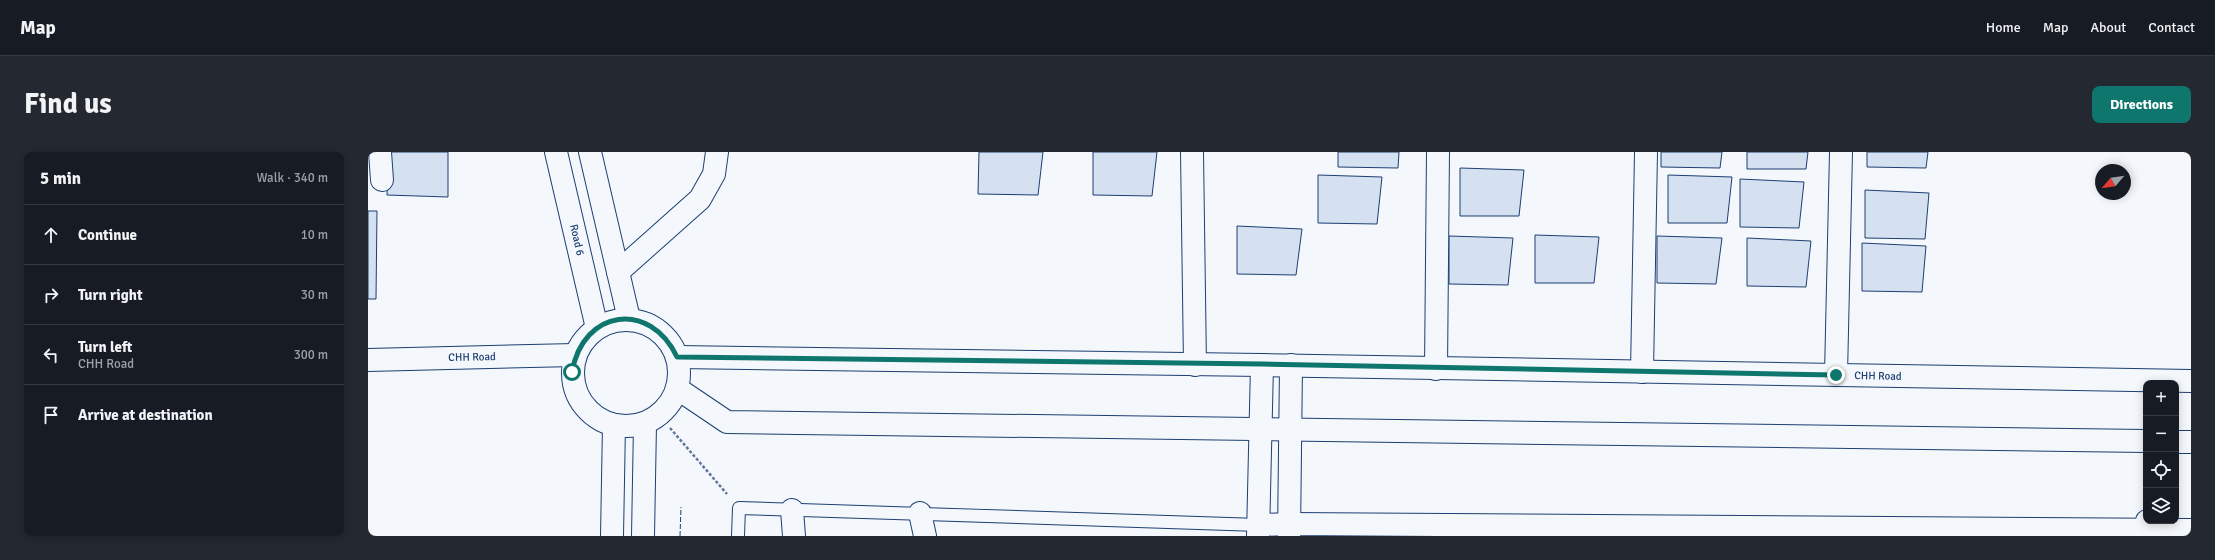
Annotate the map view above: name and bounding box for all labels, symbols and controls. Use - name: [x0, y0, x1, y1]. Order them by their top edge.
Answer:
- text: Map: [20, 16, 56, 40]
- text: Home: [1986, 19, 2021, 36]
- text: Map: [2043, 19, 2068, 36]
- text: About: [2090, 19, 2126, 36]
- text: Contact: [2148, 19, 2195, 36]
- button: Directions: [2092, 86, 2191, 123]
- text: Find us: [24, 87, 112, 121]
- north arrow: [2095, 164, 2131, 200]
- text: 5 min: [40, 168, 81, 189]
- text: Walk · 340 m: [257, 170, 328, 186]
- street label: Road 6: [567, 223, 587, 257]
- icon: ahead: [40, 224, 62, 246]
- text: Continue: [78, 226, 137, 244]
- text: 10 m: [301, 227, 328, 243]
- icon: right: [40, 284, 62, 306]
- text: Turn right: [78, 286, 143, 304]
- text: 30 m: [301, 287, 328, 303]
- text: Turn left: [78, 338, 132, 356]
- icon: left: [40, 344, 62, 366]
- text: 300 m: [294, 347, 328, 363]
- street label: CHH Road: [448, 350, 496, 364]
- text: CHH Road: [78, 356, 134, 372]
- route start: [563, 363, 581, 381]
- route end: [1827, 366, 1845, 384]
- street label: CHH Road: [1854, 369, 1902, 383]
- map controls: [2143, 380, 2179, 524]
- button: +: [2143, 380, 2179, 416]
- icon: arrive: [40, 404, 62, 426]
- text: Arrive at destination: [78, 406, 213, 424]
- button: −: [2143, 416, 2179, 452]
- button: locate: [2143, 452, 2179, 488]
- button: layers: [2143, 488, 2179, 524]

